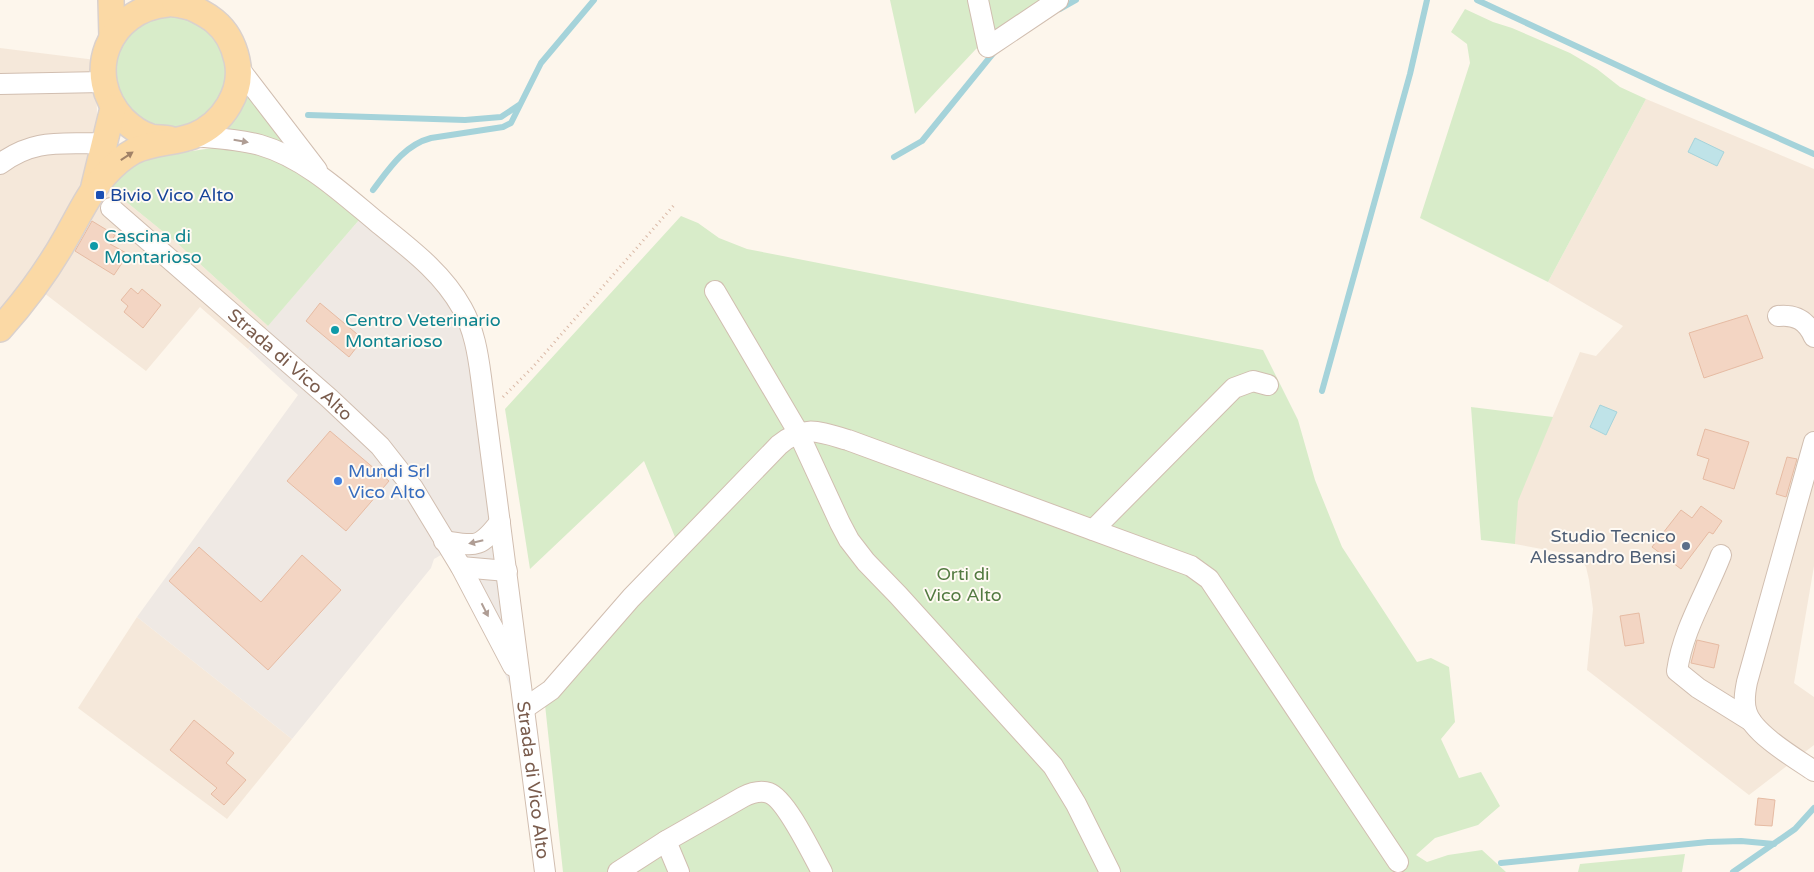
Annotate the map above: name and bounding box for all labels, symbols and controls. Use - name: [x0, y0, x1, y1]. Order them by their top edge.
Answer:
- one-way arrow: [233, 138, 249, 146]
- one-way arrow: [121, 151, 134, 161]
- place label: Bivio Vico Alto: [110, 184, 234, 206]
- marker: Bivio Vico Alto: [94, 189, 106, 201]
- place label: Cascina di Montarioso: [104, 225, 202, 268]
- marker: Cascina di Montarioso: [88, 240, 100, 252]
- street label: Strada di Vico Alto: [223, 304, 357, 425]
- place label: Centro Veterinario Montarioso: [345, 309, 501, 352]
- marker: Centro Veterinario Montarioso: [329, 324, 341, 336]
- place label: Mundi Srl Vico Alto: [348, 460, 430, 503]
- marker: Mundi Srl Vico Alto: [332, 475, 344, 487]
- place label: Studio Tecnico Alessandro Bensi: [1529, 525, 1676, 568]
- one-way arrow: [468, 538, 484, 546]
- marker: Studio Tecnico Alessandro Bensi: [1680, 540, 1692, 552]
- park label: Orti di Vico Alto: [924, 563, 1002, 606]
- one-way arrow: [480, 603, 489, 616]
- street label: Strada di Vico Alto: [512, 700, 554, 860]

